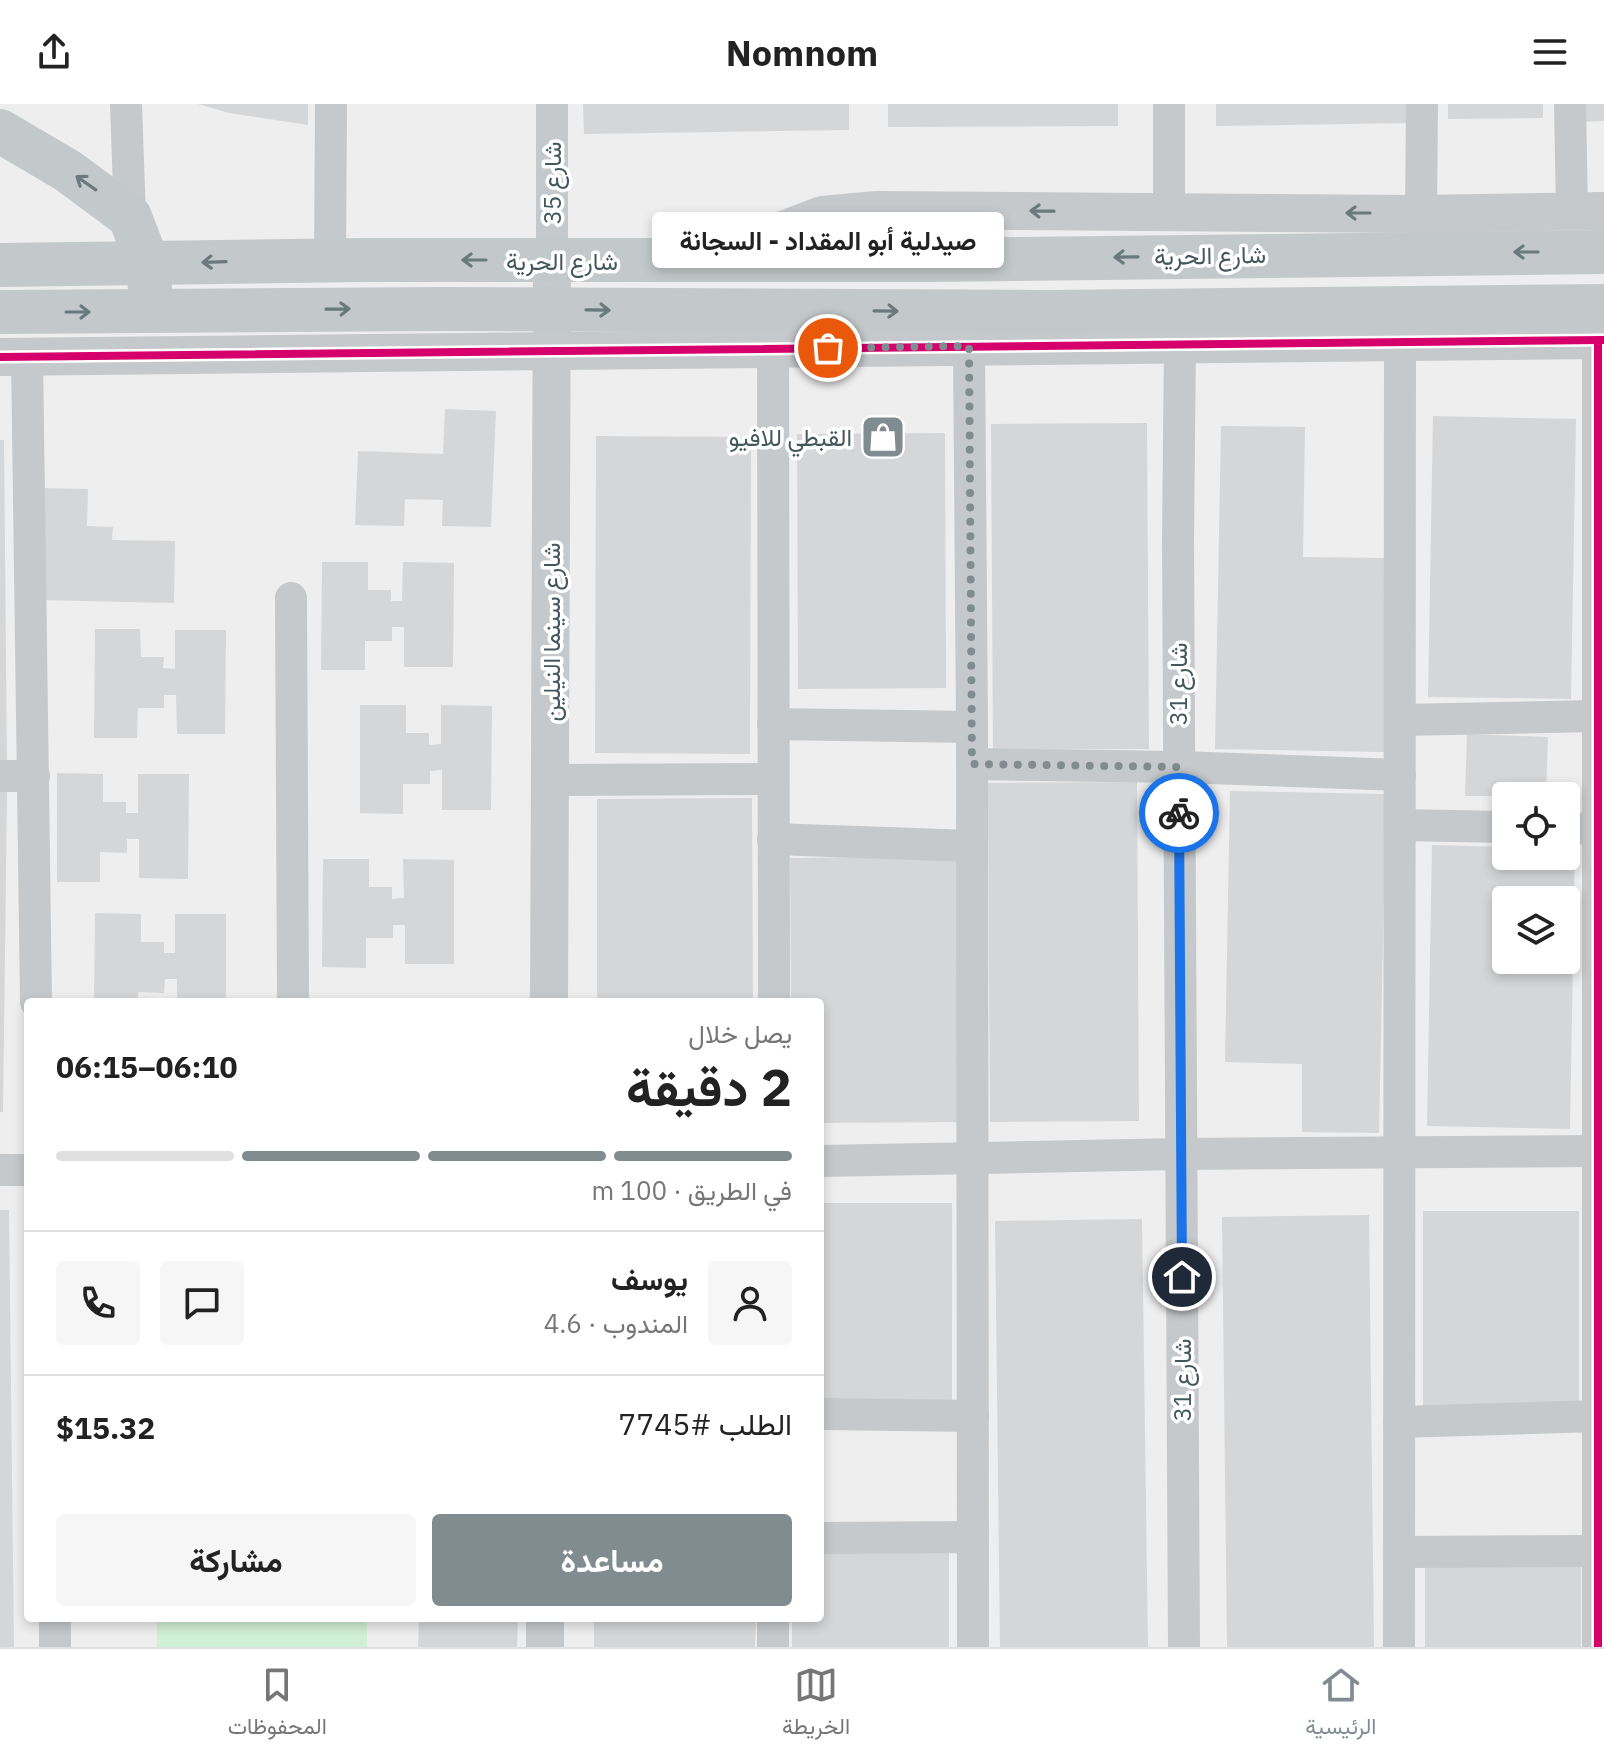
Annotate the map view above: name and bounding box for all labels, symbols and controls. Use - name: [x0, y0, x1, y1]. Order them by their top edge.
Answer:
- text: Nomnom: [726, 29, 878, 76]
- icon: share: [32, 30, 76, 74]
- icon: menu: [1528, 30, 1572, 74]
- street label: شارع 35: [536, 142, 569, 224]
- one-way arrow: [75, 175, 97, 191]
- one-way arrow: [1029, 203, 1056, 219]
- one-way arrow: [1345, 205, 1372, 221]
- callout: صيدلية أبو المقداد - السجانة: [652, 212, 1004, 268]
- text: صيدلية أبو المقداد - السجانة: [679, 223, 977, 257]
- street label: شارع الحرية: [1154, 238, 1266, 273]
- one-way arrow: [1513, 244, 1540, 260]
- street label: شارع الحرية: [506, 245, 618, 278]
- one-way arrow: [1113, 249, 1140, 264]
- one-way arrow: [461, 252, 488, 268]
- one-way arrow: [201, 254, 228, 270]
- one-way arrow: [324, 301, 351, 317]
- one-way arrow: [584, 302, 611, 318]
- one-way arrow: [872, 303, 899, 319]
- one-way arrow: [64, 304, 91, 320]
- pin: [794, 314, 862, 382]
- icon: bag: [806, 326, 850, 370]
- shop icon: القبطي للافيو: [859, 413, 907, 461]
- place label: القبطي للافيو: [729, 421, 852, 457]
- street label: شارع سينما النيلين: [535, 542, 568, 722]
- street label: شارع 31: [1162, 643, 1195, 725]
- courier: [1139, 773, 1219, 853]
- map controls: [1492, 782, 1580, 974]
- button: locate: [1492, 782, 1580, 870]
- icon: bike: [1157, 791, 1201, 835]
- button: layers: [1492, 886, 1580, 974]
- text: يصل خلال: [688, 1016, 792, 1050]
- text: 06:10–06:15: [56, 1047, 237, 1086]
- text: 2 دقيقة: [626, 1053, 792, 1120]
- text: في الطريق · 100 m: [591, 1173, 792, 1207]
- pin: [1148, 1243, 1216, 1311]
- icon: home: [1160, 1255, 1204, 1299]
- text: يوسف: [611, 1259, 688, 1298]
- button: phone: [56, 1261, 140, 1345]
- button: chat: [160, 1261, 244, 1345]
- button: person: [708, 1261, 792, 1345]
- text: المندوب · 4.6: [544, 1306, 688, 1340]
- street label: شارع 31: [1166, 1339, 1199, 1421]
- text: الطلب #7745: [618, 1404, 792, 1443]
- text: $15.32: [56, 1408, 155, 1447]
- button: مشاركة: [56, 1514, 416, 1606]
- button: مساعدة: [432, 1514, 792, 1606]
- tab: المحفوظات: [228, 1663, 327, 1746]
- tab: الخريطة: [782, 1663, 850, 1746]
- tab: الرئيسية: [1305, 1663, 1376, 1746]

